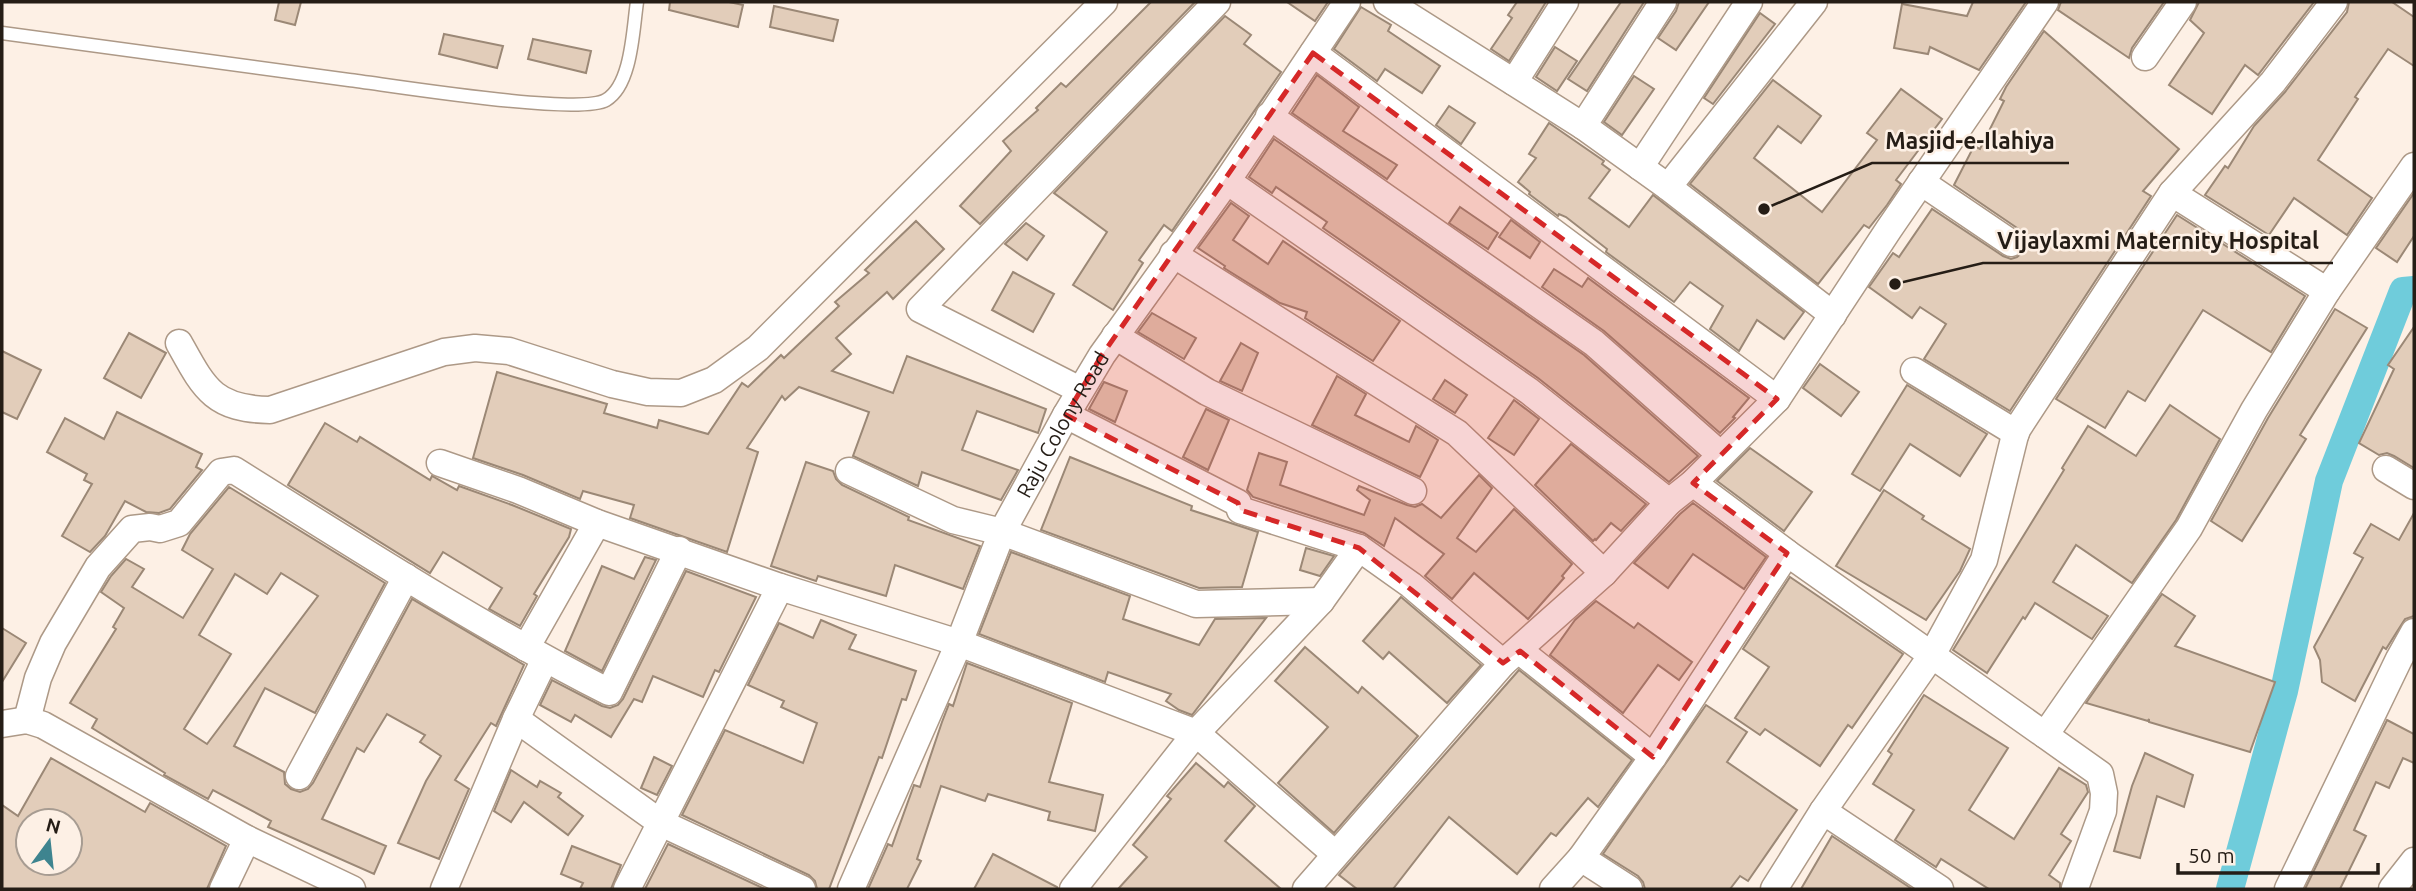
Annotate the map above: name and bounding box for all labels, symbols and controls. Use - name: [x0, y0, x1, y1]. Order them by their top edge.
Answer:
- callout: Masjid-e-Ilahiya: [1872, 119, 2069, 163]
- text: Masjid-e-Ilahiya: [1885, 128, 2055, 153]
- callout: Vijaylaxmi Maternity Hospital: [1983, 219, 2333, 263]
- text: Vijaylaxmi Maternity Hospital: [1997, 228, 2319, 253]
- street label: Raju Colony Road: [1011, 347, 1113, 501]
- north arrow: [14, 807, 84, 877]
- text: N: [44, 813, 63, 838]
- scale bar: [2178, 832, 2378, 876]
- text: 50 m: [2188, 843, 2235, 867]

